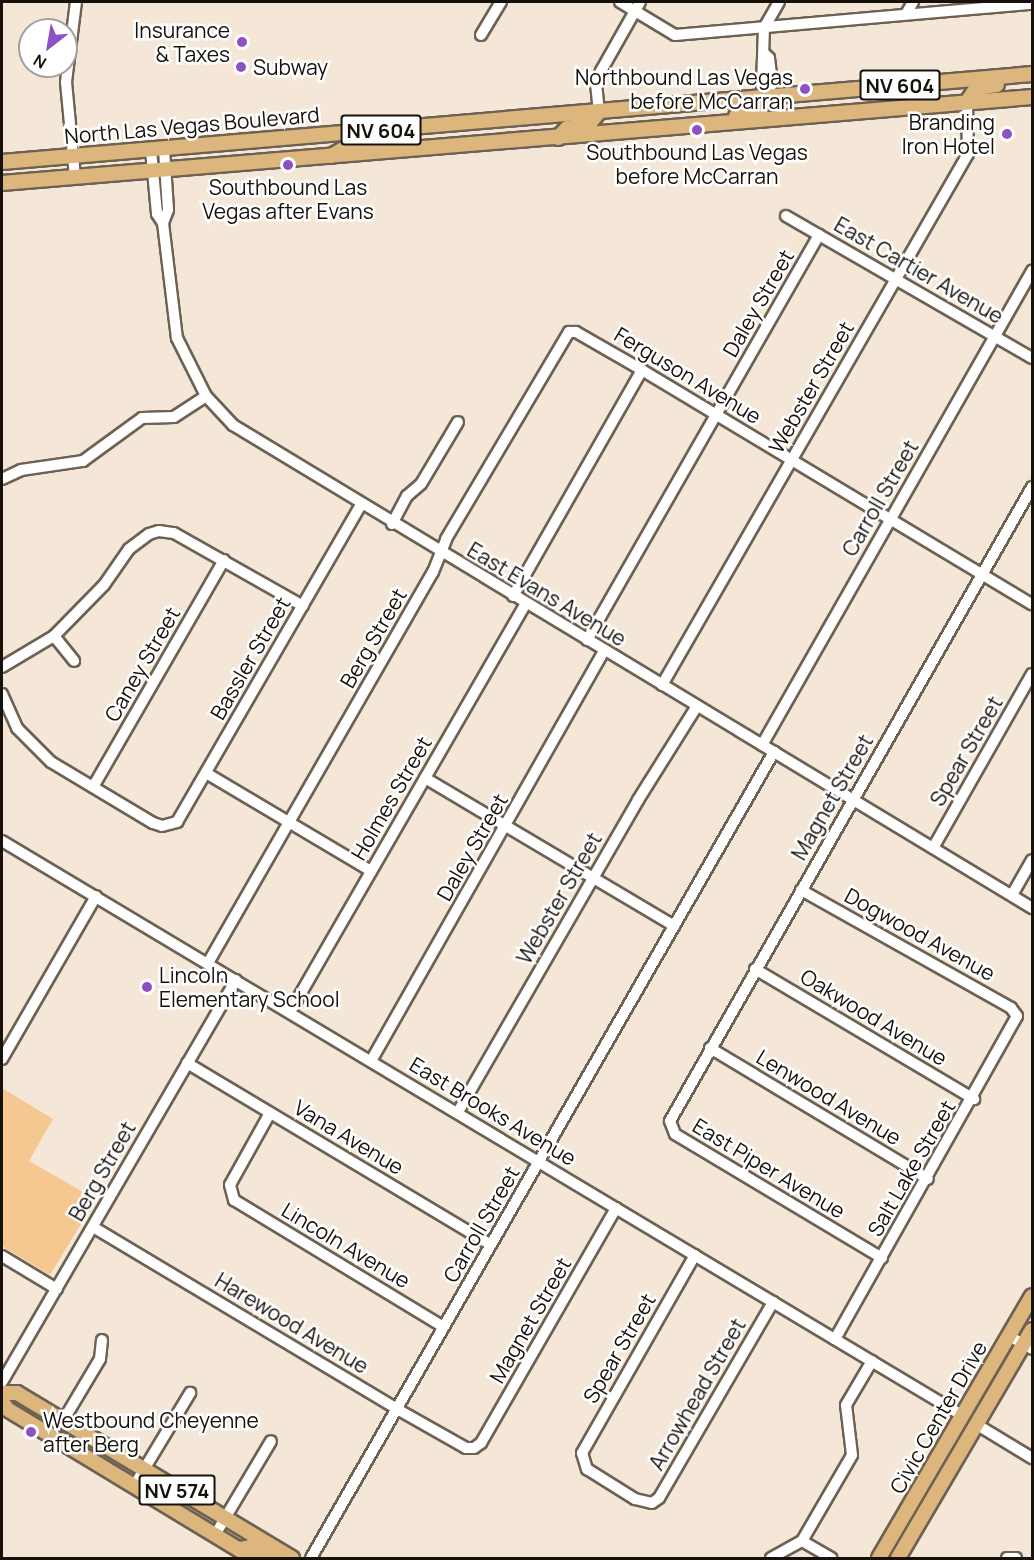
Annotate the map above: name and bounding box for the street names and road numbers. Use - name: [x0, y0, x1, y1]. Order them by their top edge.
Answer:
- road number: NV 604: [860, 68, 940, 102]
- street label: North Las Vegas Boulevard: [63, 101, 321, 149]
- road number: NV 604: [340, 113, 422, 147]
- street label: East Cartier Avenue: [830, 211, 1008, 329]
- street label: Daley Street: [717, 245, 799, 361]
- street label: Webster Street: [763, 317, 859, 457]
- street label: Ferguson Avenue: [610, 321, 766, 429]
- street label: Carroll Street: [837, 436, 923, 560]
- street label: East Evans Avenue: [463, 537, 631, 651]
- street label: Berg Street: [334, 584, 412, 692]
- street label: Bassler Street: [205, 592, 295, 724]
- street label: Caney Street: [99, 602, 185, 726]
- street label: Spear Street: [924, 692, 1008, 810]
- street label: Magnet Street: [786, 730, 878, 864]
- street label: Holmes Street: [345, 732, 437, 864]
- street label: Daley Street: [431, 789, 513, 905]
- street label: Webster Street: [511, 828, 607, 968]
- street label: Dogwood Avenue: [840, 882, 1000, 986]
- street label: Oakwood Avenue: [796, 963, 952, 1071]
- street label: Lenwood Avenue: [752, 1044, 906, 1150]
- street label: East Brooks Avenue: [405, 1051, 581, 1171]
- street label: Vana Avenue: [290, 1094, 408, 1180]
- street label: Salt Lake Street: [862, 1096, 960, 1240]
- street label: East Piper Avenue: [688, 1113, 850, 1223]
- street label: Berg Street: [63, 1117, 141, 1225]
- street label: Carroll Street: [438, 1162, 524, 1286]
- street label: Lincoln Avenue: [277, 1197, 415, 1293]
- street label: Magnet Street: [484, 1253, 576, 1387]
- street label: Harewood Avenue: [211, 1267, 373, 1379]
- street label: Spear Street: [577, 1289, 661, 1407]
- street label: Arrowhead Street: [643, 1314, 751, 1474]
- street label: Civic Center Drive: [884, 1336, 992, 1498]
- road number: NV 574: [138, 1473, 216, 1507]

